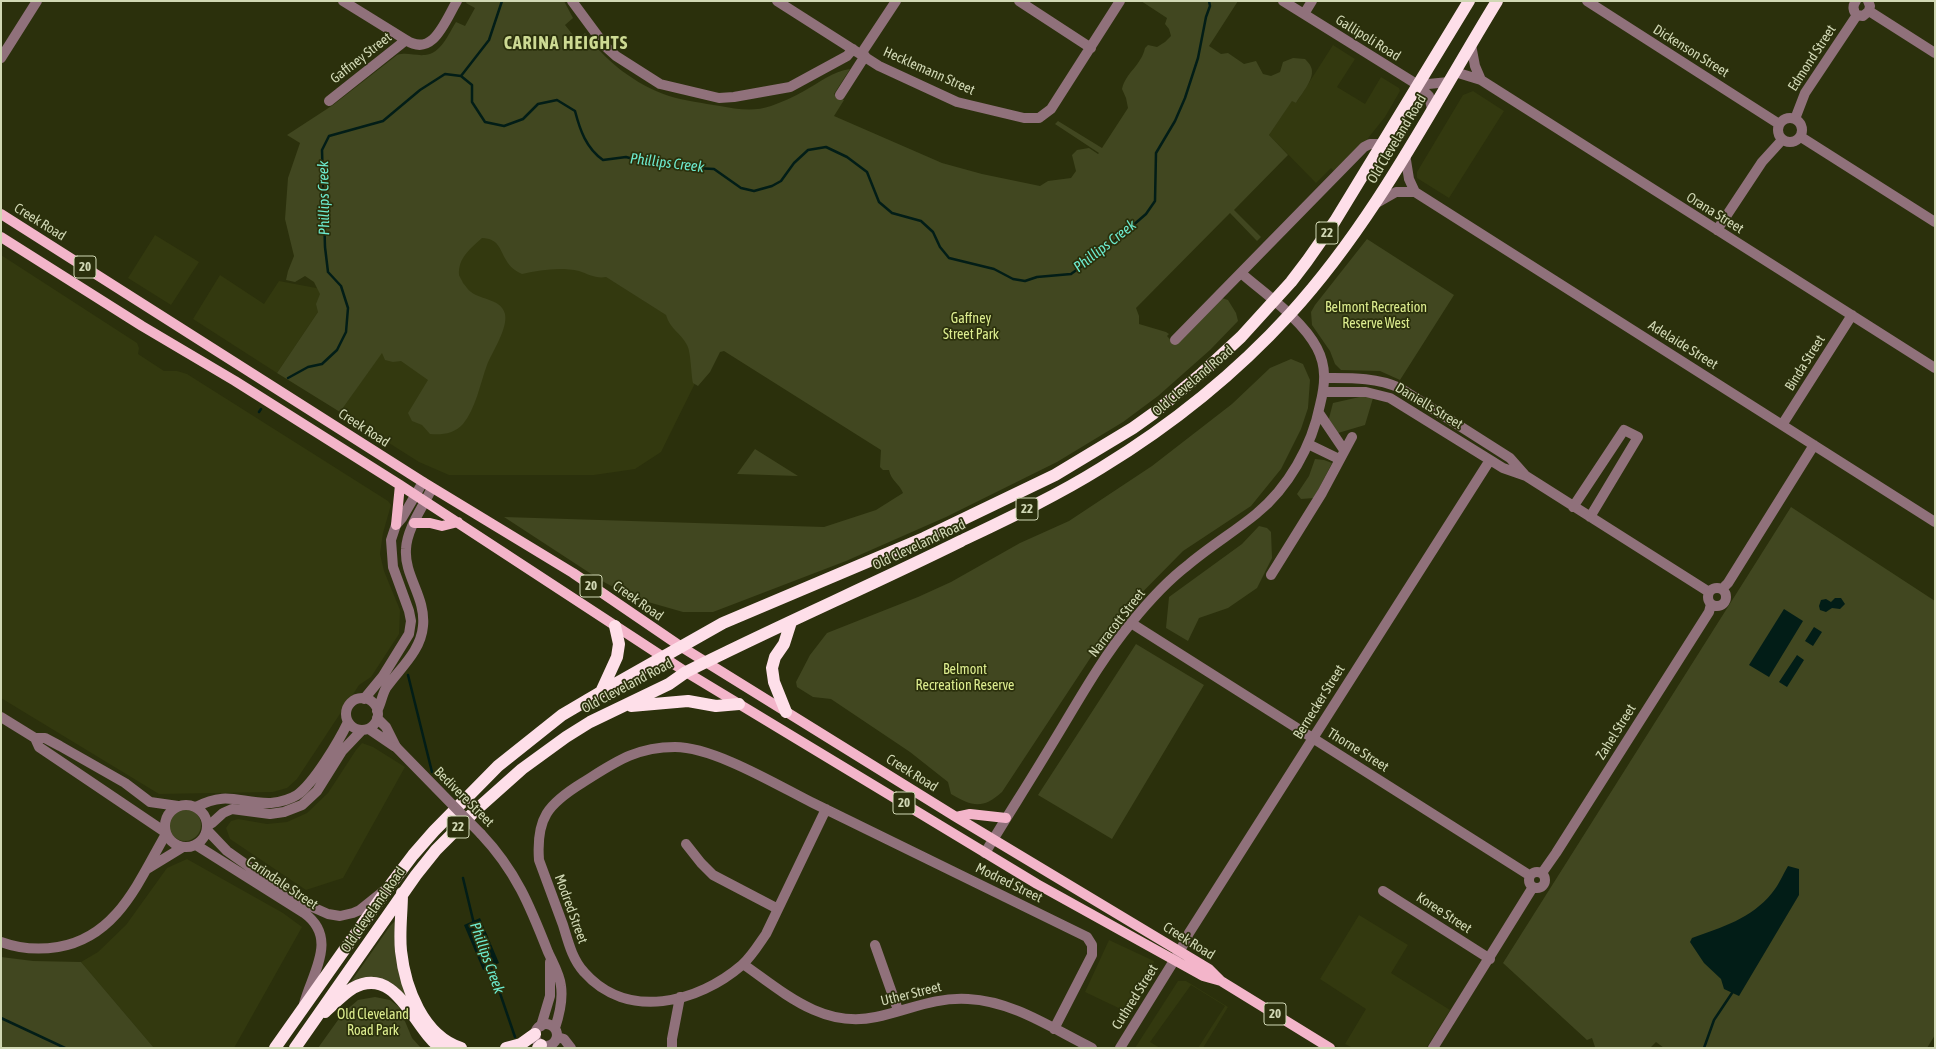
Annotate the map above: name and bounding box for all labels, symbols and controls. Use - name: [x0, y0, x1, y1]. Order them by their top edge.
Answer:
- street label: Gallipoli Road: [1332, 11, 1404, 65]
- street label: Dickenson Street: [1650, 21, 1732, 81]
- street label: Edmond Street: [1784, 22, 1840, 94]
- street label: Gaffney Street: [327, 29, 395, 87]
- district label: CARINA HEIGHTS: [504, 32, 628, 54]
- street label: Hecklemann Street: [881, 43, 977, 99]
- street label: Old Cleveland Road: [1364, 92, 1430, 186]
- water label: Phillips Creek: [629, 150, 705, 176]
- water label: Phillips Creek: [314, 161, 334, 235]
- street label: Orana Street: [1683, 189, 1747, 237]
- street label: Creek Road: [11, 200, 69, 244]
- water label: Phillips Creek: [1070, 216, 1140, 276]
- road number: 22: [1316, 222, 1338, 244]
- road number: 20: [74, 256, 96, 278]
- park label: Belmont Recreation Reserve West: [1325, 300, 1427, 332]
- park label: Gaffney Street Park: [943, 311, 999, 344]
- street label: Adelaide Street: [1645, 317, 1721, 373]
- street label: Binda Street: [1781, 332, 1829, 394]
- street label: Old Cleveland Road: [1149, 342, 1237, 420]
- street label: Daniells Street: [1392, 379, 1466, 433]
- street label: Creek Road: [335, 405, 393, 451]
- road number: 22: [1016, 498, 1038, 520]
- street label: Old Cleveland Road: [870, 516, 968, 574]
- road number: 20: [580, 575, 602, 597]
- street label: Creek Road: [609, 578, 667, 624]
- street label: Narracott Street: [1085, 586, 1149, 660]
- street label: Old Cleveland Road: [579, 655, 675, 717]
- park label: Belmont Recreation Reserve: [916, 662, 1014, 694]
- street label: Bernecker Street: [1290, 662, 1348, 742]
- street label: Zahel Street: [1592, 701, 1640, 763]
- street label: Thorne Street: [1324, 725, 1392, 775]
- street label: Creek Road: [883, 751, 941, 795]
- street label: Bedivere Street: [431, 764, 497, 830]
- road number: 20: [893, 792, 915, 814]
- road number: 22: [447, 816, 469, 838]
- street label: Carindale Street: [243, 853, 321, 913]
- street label: Modred Street: [973, 860, 1045, 906]
- street label: Old Cleveland Road: [337, 864, 409, 956]
- street label: Modred Street: [551, 872, 591, 946]
- street label: Koree Street: [1413, 889, 1475, 937]
- street label: Creek Road: [1160, 919, 1218, 963]
- water label: Phillips Creek: [466, 920, 508, 996]
- street label: Cuthred Street: [1108, 961, 1162, 1033]
- street label: Uther Street: [879, 978, 943, 1010]
- road number: 20: [1264, 1003, 1286, 1025]
- park label: Old Cleveland Road Park: [337, 1007, 409, 1040]

